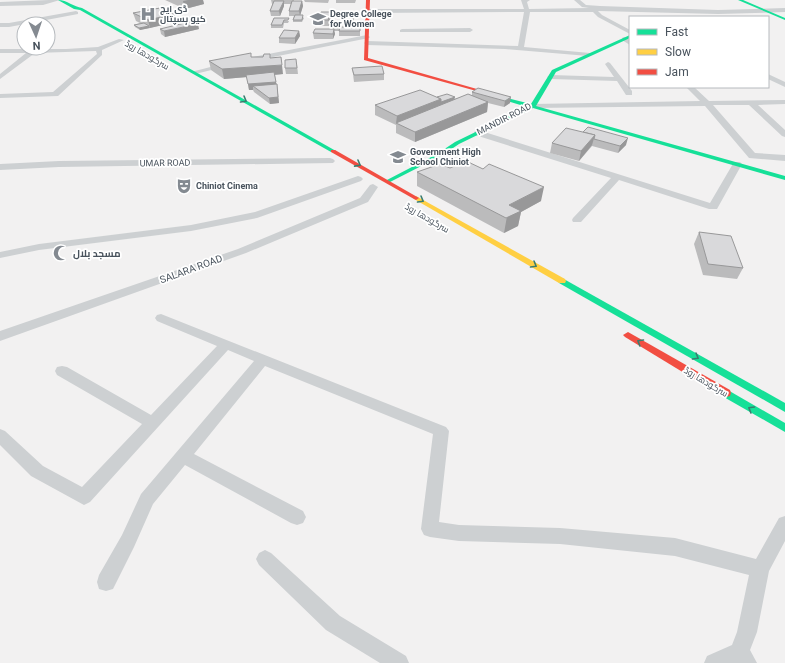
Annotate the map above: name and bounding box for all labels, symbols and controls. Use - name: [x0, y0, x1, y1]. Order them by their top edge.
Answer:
- place label: ڈی ایچ کیو ہسپتال: [160, 4, 206, 25]
- hospital icon: ڈی ایچ کیو ہسپتال: [139, 5, 157, 23]
- place label: Degree College for Women: [330, 9, 392, 29]
- school or university icon: Degree College for Women: [309, 10, 327, 28]
- north arrow: [16, 16, 56, 56]
- legend: [629, 16, 769, 88]
- text: Fast: [665, 25, 688, 39]
- street label: سرگودھا روڈ: [123, 38, 171, 72]
- text: N: [32, 39, 41, 52]
- text: Slow: [665, 45, 691, 59]
- text: Jam: [665, 65, 689, 79]
- one-way arrow: [240, 96, 247, 103]
- street label: MANDIR ROAD: [475, 101, 533, 137]
- place label: Government High School Chiniot: [410, 147, 481, 167]
- school or university icon: Government High School Chiniot: [389, 148, 407, 166]
- street label: UMAR ROAD: [139, 158, 191, 168]
- one-way arrow: [354, 159, 361, 166]
- theatre icon: Chiniot Cinema: [175, 177, 193, 195]
- place label: Chiniot Cinema: [196, 181, 258, 191]
- one-way arrow: [417, 195, 424, 202]
- street label: سرگودھا روڈ: [403, 201, 451, 235]
- mosque icon: مسجد بلال: [52, 244, 70, 262]
- place label: مسجد بلال: [73, 248, 121, 260]
- street label: SALARA ROAD: [158, 253, 224, 285]
- one-way arrow: [530, 260, 537, 267]
- one-way arrow: [637, 340, 644, 347]
- one-way arrow: [692, 352, 699, 359]
- street label: سرگودھا روڈ: [682, 365, 730, 399]
- one-way arrow: [748, 406, 755, 413]

